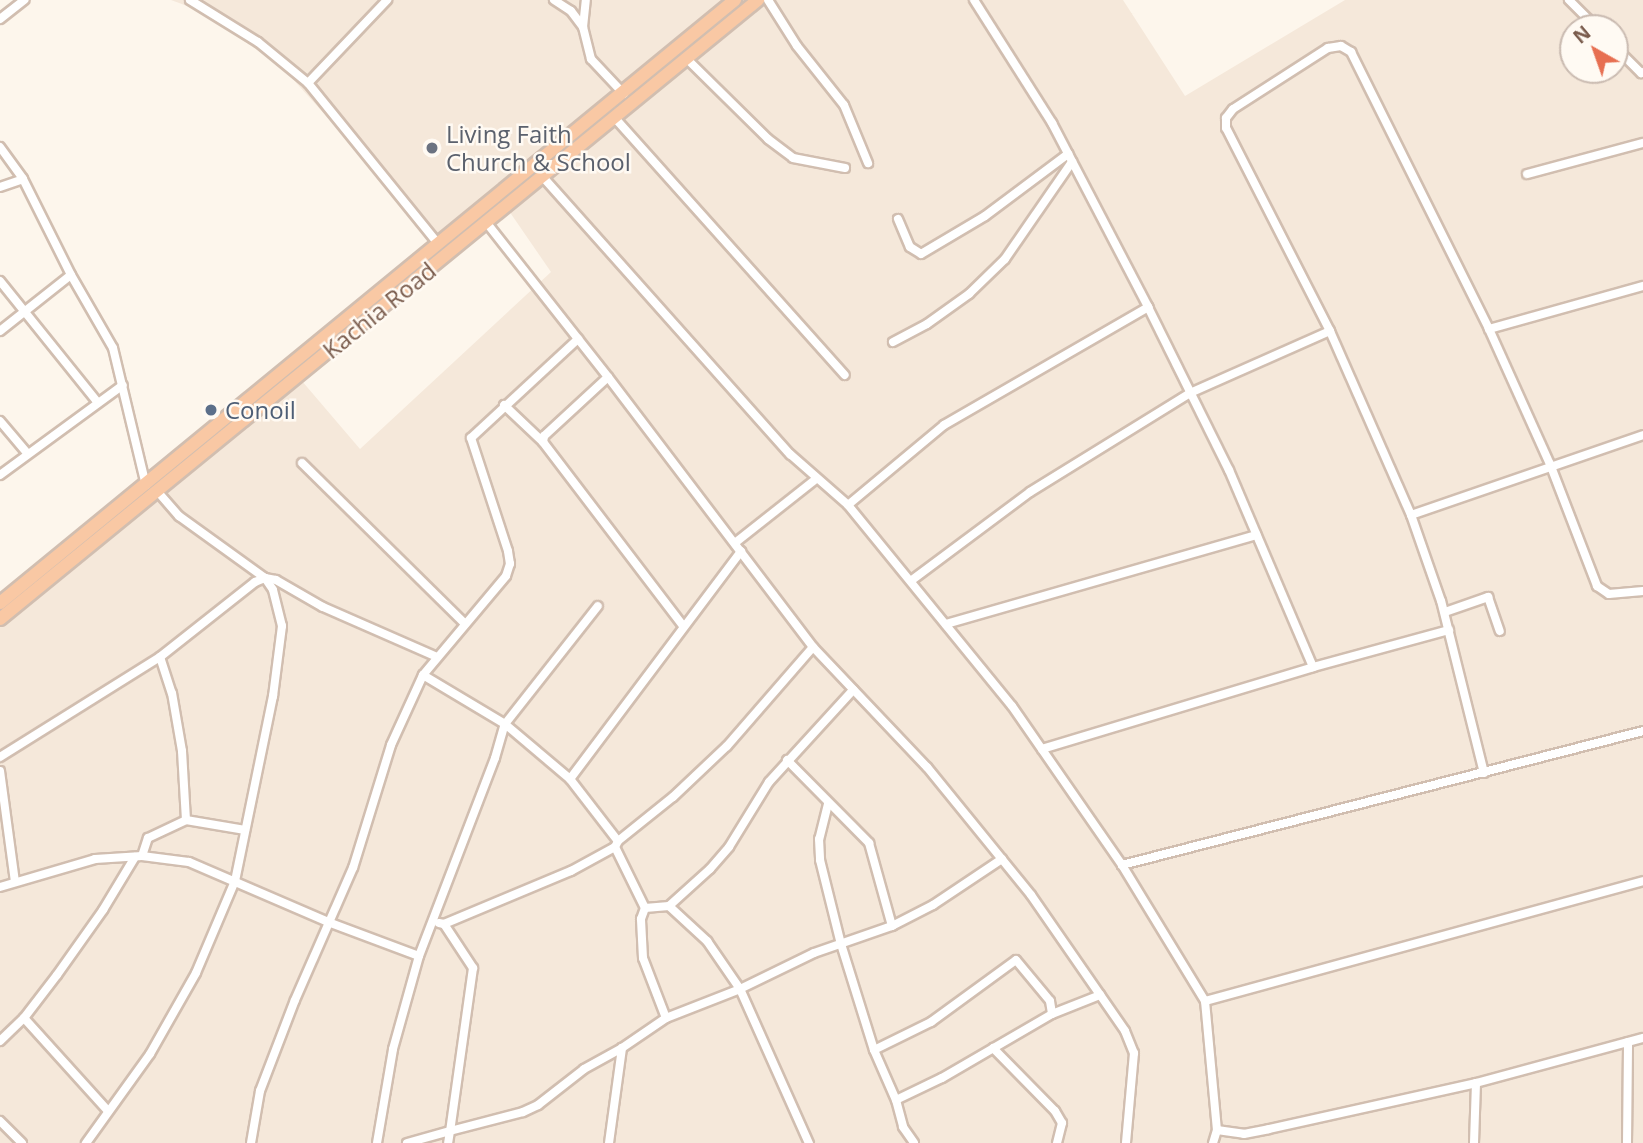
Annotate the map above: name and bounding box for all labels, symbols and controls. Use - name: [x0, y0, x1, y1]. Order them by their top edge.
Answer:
- north arrow: [1559, 14, 1629, 84]
- text: N: [1568, 20, 1596, 49]
- place label: Living Faith Church & School: [446, 120, 631, 176]
- marker: Living Faith Church & School: [424, 140, 440, 156]
- street label: Kachia Road: [317, 256, 441, 364]
- place label: Conoil: [225, 396, 296, 424]
- marker: Conoil: [203, 402, 219, 418]

